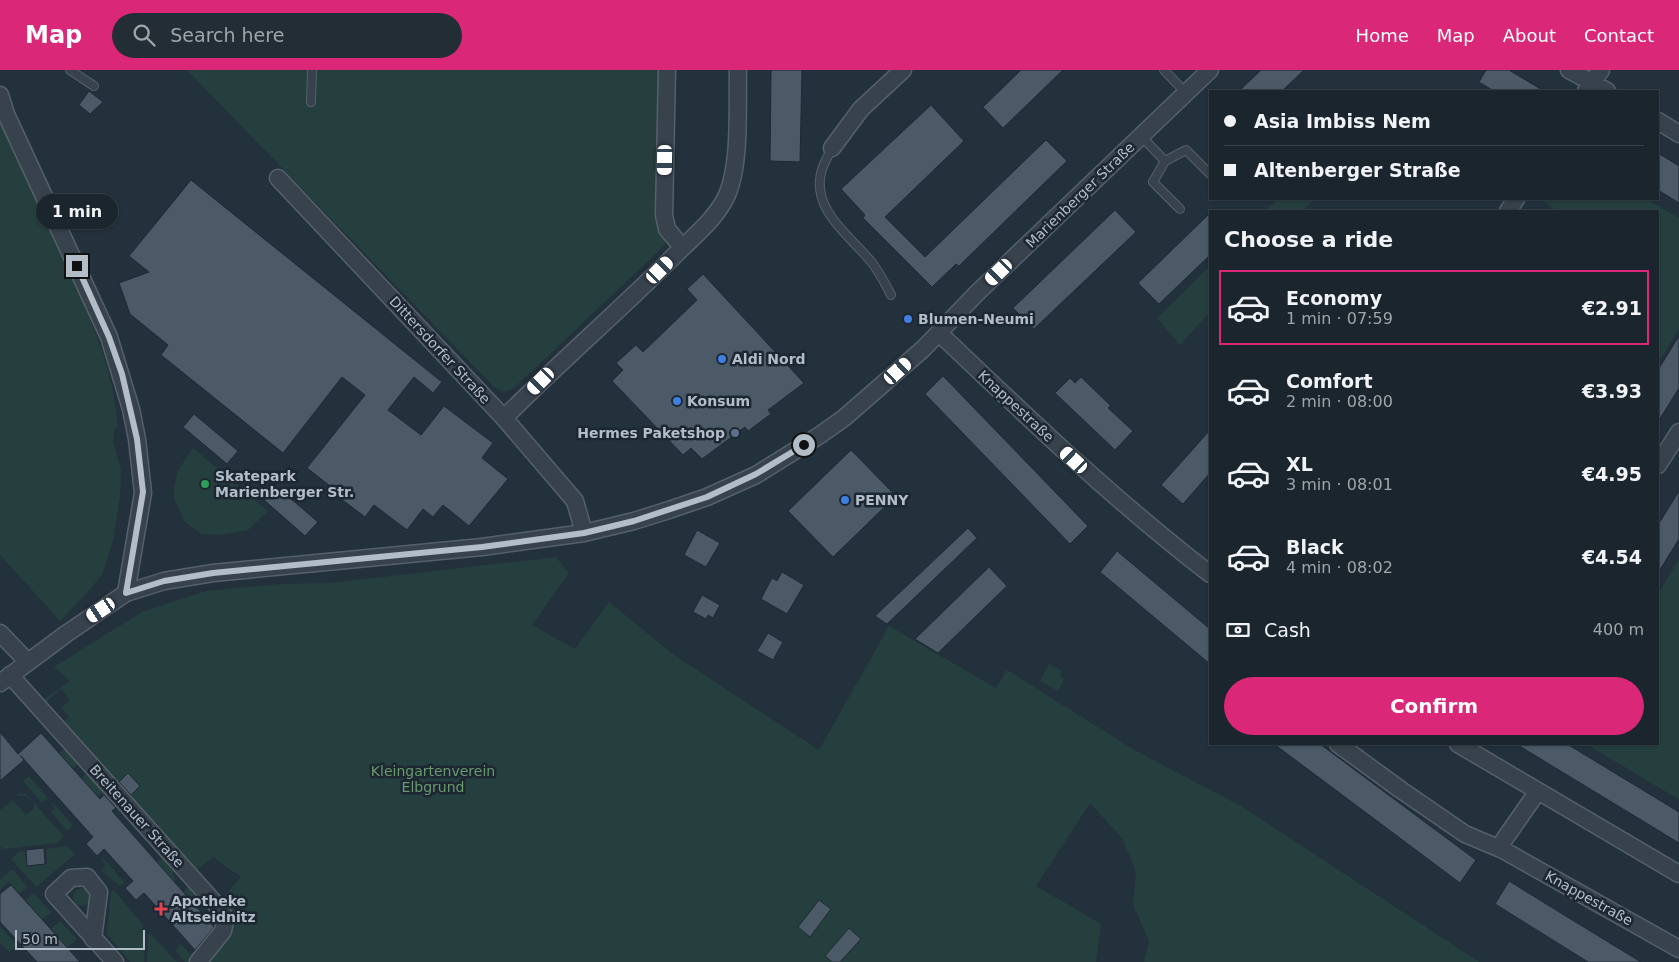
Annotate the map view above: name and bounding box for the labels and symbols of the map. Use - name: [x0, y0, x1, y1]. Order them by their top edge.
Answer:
- street label: Marienberger Straße: [1022, 139, 1138, 251]
- car: [657, 145, 672, 175]
- callout: 1 min: [36, 194, 118, 228]
- car: [644, 254, 675, 286]
- route end: [66, 255, 88, 277]
- car: [982, 256, 1015, 288]
- street label: Dittersdorfer Straße: [386, 293, 494, 407]
- place label: Blumen-Neumi: [918, 311, 1034, 327]
- marker: Blumen-Neumi: [902, 313, 914, 325]
- place label: Aldi Nord: [732, 351, 806, 367]
- marker: Aldi Nord: [716, 353, 728, 365]
- car: [881, 355, 914, 387]
- car: [525, 365, 556, 397]
- street label: Knappestraße: [975, 367, 1057, 445]
- place label: Konsum: [687, 393, 750, 409]
- marker: Konsum: [671, 395, 683, 407]
- place label: Hermes Paketshop: [577, 425, 725, 441]
- marker: Hermes Paketshop: [729, 427, 741, 439]
- route start: [793, 434, 815, 456]
- car: [1057, 444, 1090, 476]
- place label: Skatepark Marienberger Str.: [215, 468, 354, 500]
- marker: Skatepark Marienberger Str.: [199, 478, 211, 490]
- place label: PENNY: [855, 492, 909, 508]
- marker: PENNY: [839, 494, 851, 506]
- car: [84, 595, 117, 625]
- street label: Breitenauer Straße: [87, 761, 187, 871]
- park label: Kleingartenverein Elbgrund: [371, 763, 495, 795]
- street label: Knappestraße: [1542, 867, 1636, 929]
- place label: Apotheke Altseidnitz: [171, 893, 256, 925]
- marker: Apotheke Altseidnitz: [155, 903, 167, 915]
- scale bar: [15, 927, 145, 950]

